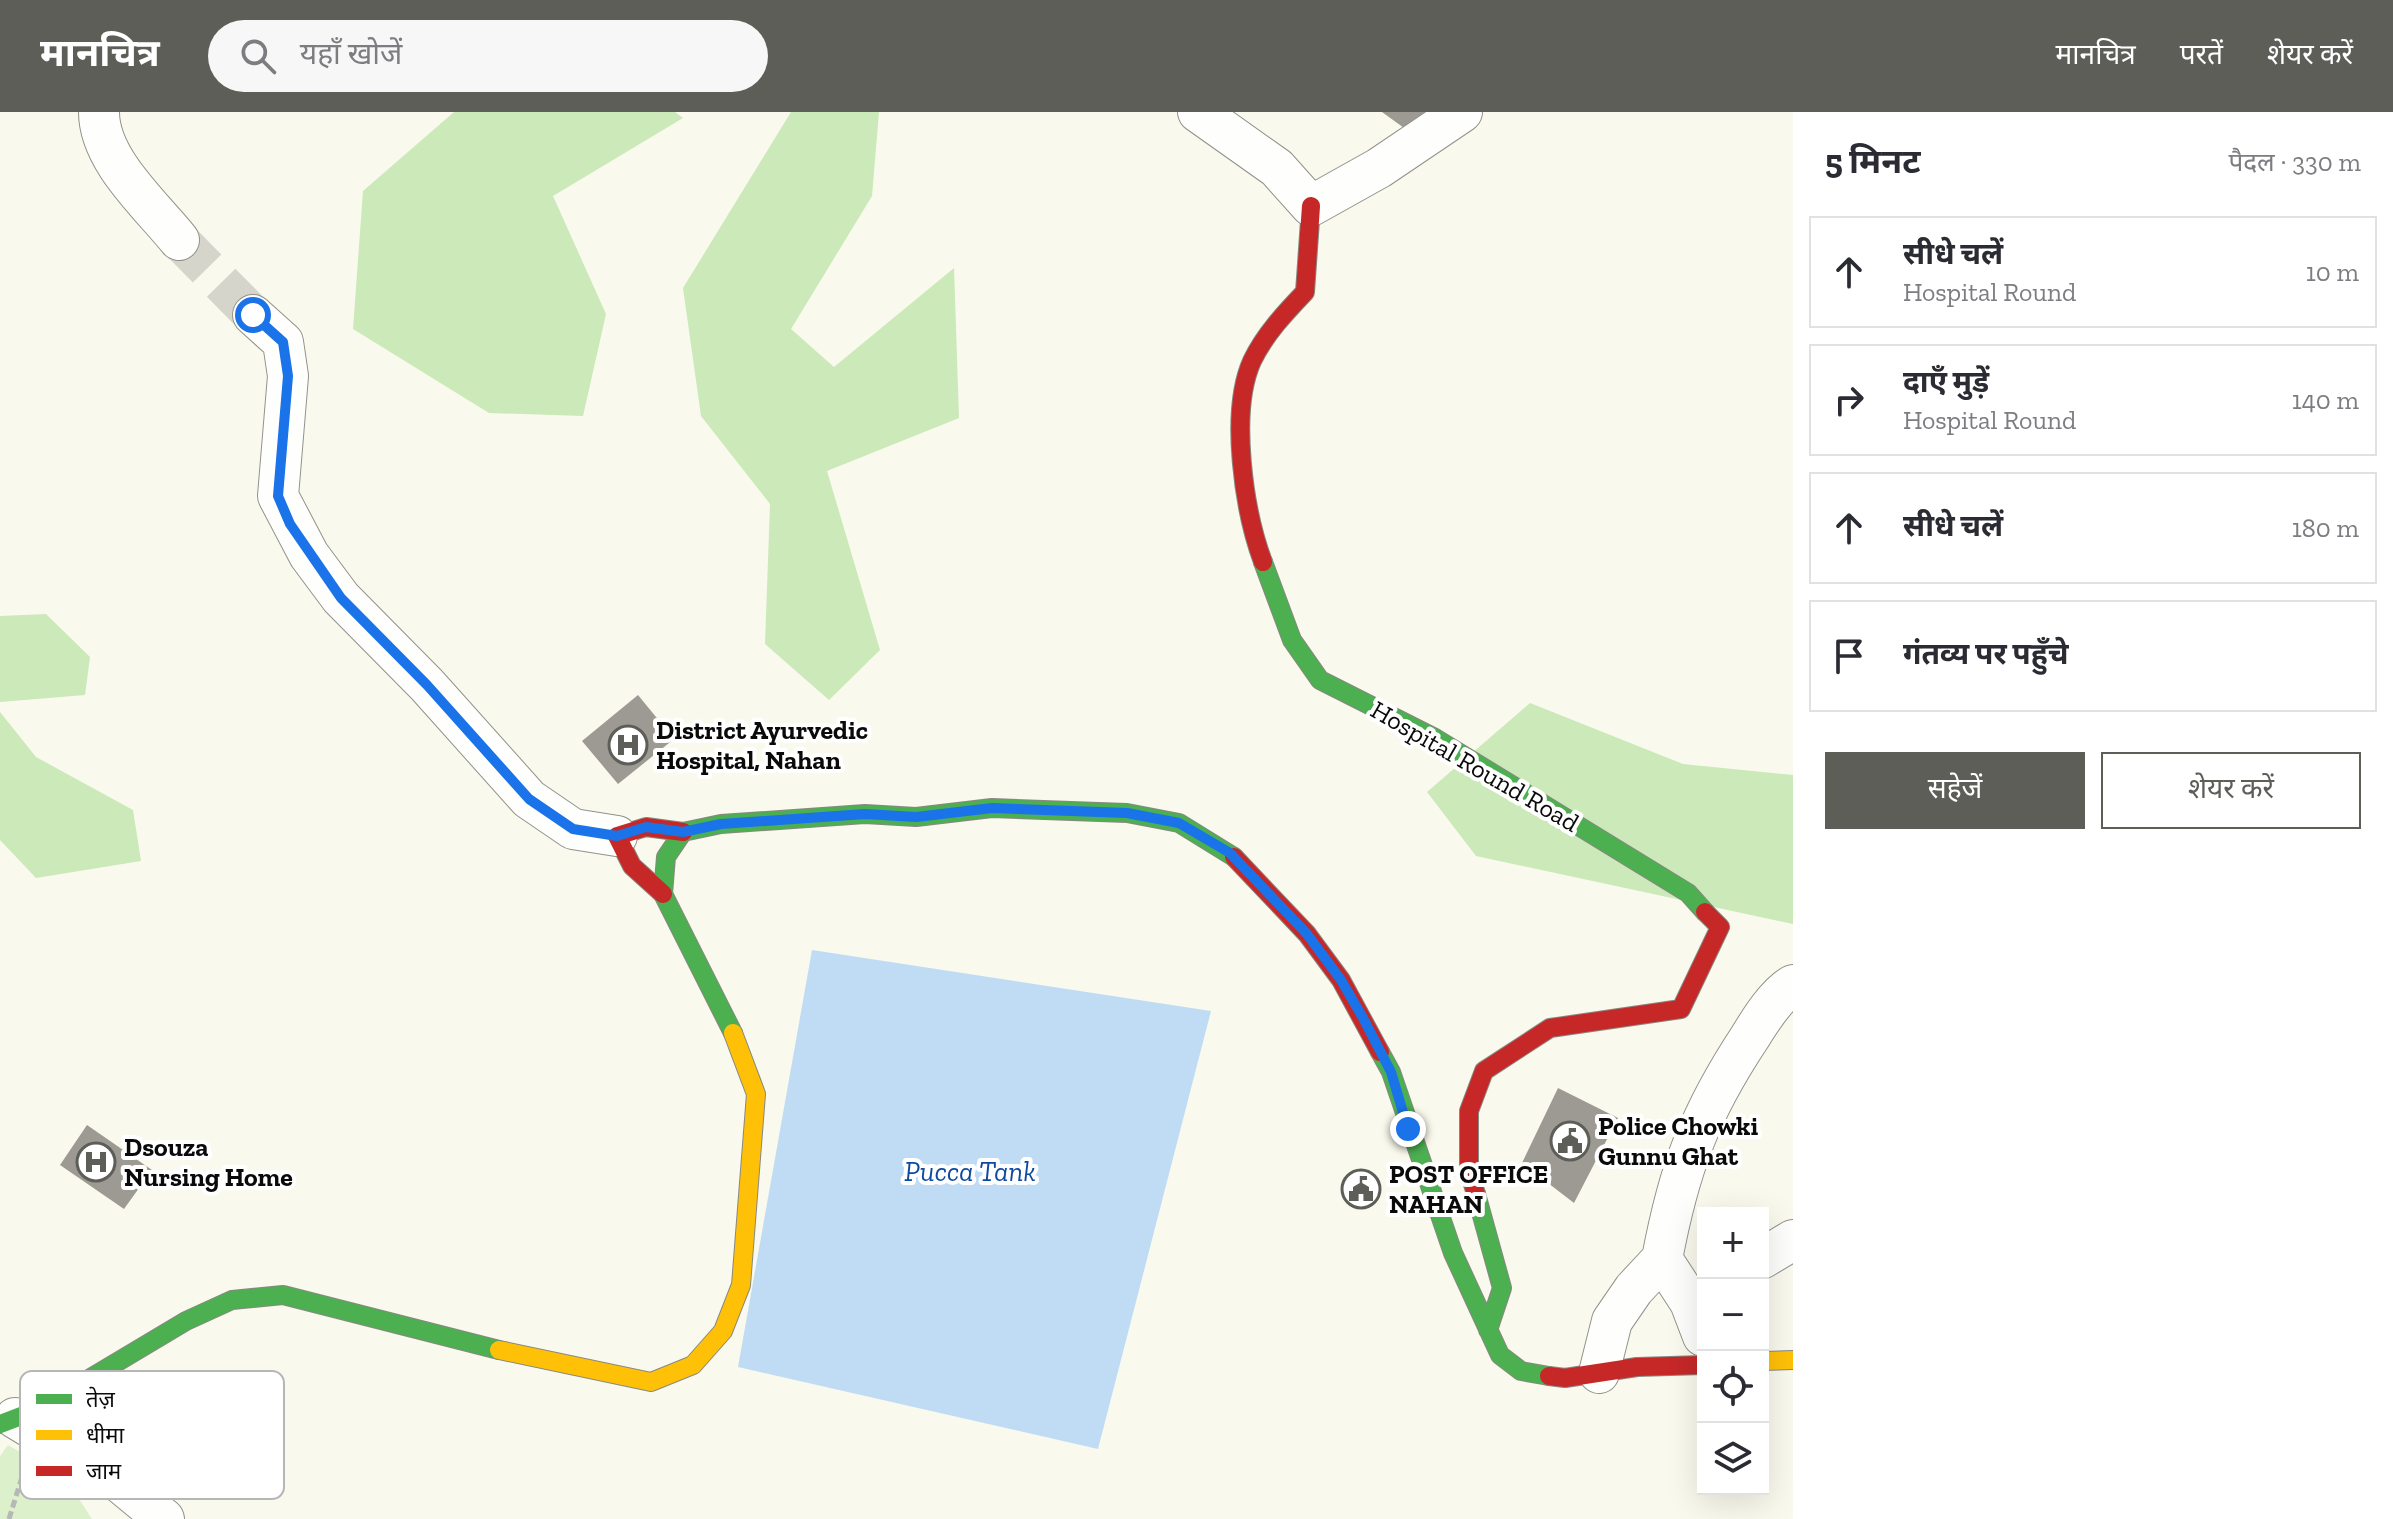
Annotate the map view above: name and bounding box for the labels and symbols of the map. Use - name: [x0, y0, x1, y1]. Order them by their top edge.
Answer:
- route start: [235, 297, 271, 333]
- street label: Hospital Round Road: [1365, 693, 1585, 839]
- place label: District Ayurvedic Hospital, Nahan: [656, 714, 868, 776]
- hospital icon: District Ayurvedic Hospital, Nahan: [607, 724, 649, 766]
- place label: Police Chowki Gunnu Ghat: [1598, 1110, 1758, 1172]
- route end: [1390, 1111, 1426, 1147]
- public building icon: Police Chowki Gunnu Ghat: [1549, 1120, 1591, 1162]
- place label: Dsouza Nursing Home: [124, 1131, 293, 1193]
- hospital icon: Dsouza Nursing Home: [75, 1141, 117, 1183]
- water label: Pucca Tank: [904, 1155, 1036, 1188]
- place label: POST OFFICE NAHAN: [1389, 1158, 1548, 1220]
- public building icon: POST OFFICE NAHAN: [1340, 1168, 1382, 1210]
- legend: [20, 1371, 284, 1499]
- text: तेज़: [86, 1386, 116, 1413]
- text: धीमा: [86, 1422, 124, 1449]
- text: जाम: [86, 1458, 122, 1485]

